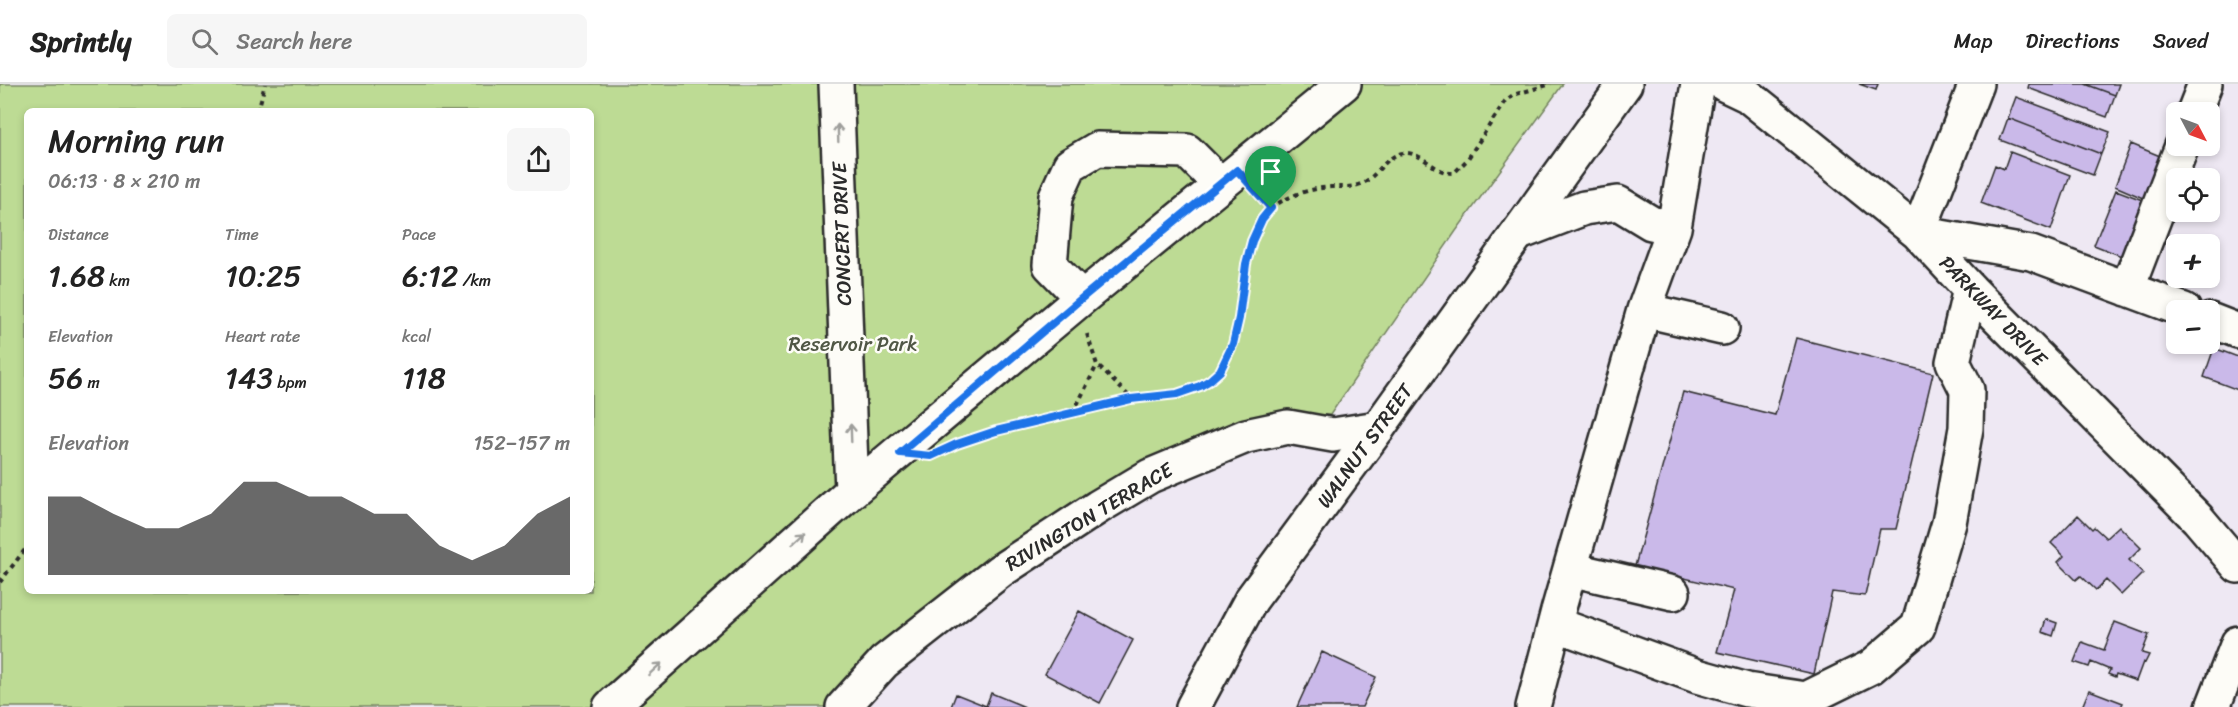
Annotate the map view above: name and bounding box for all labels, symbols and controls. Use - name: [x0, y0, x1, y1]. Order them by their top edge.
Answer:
- search box: [167, 14, 587, 68]
- text: Sprintly: [30, 17, 131, 66]
- text: Search here: [236, 22, 352, 61]
- text: Map: [1954, 22, 1992, 60]
- text: Directions: [2025, 22, 2120, 60]
- text: Saved: [2153, 22, 2208, 60]
- icon: search: [188, 25, 221, 58]
- north arrow: [2166, 102, 2220, 156]
- map controls: [2166, 102, 2220, 354]
- text: Morning run: [48, 112, 224, 170]
- one-way arrow: [832, 124, 844, 144]
- button: share: [507, 128, 570, 191]
- pin: [1245, 146, 1296, 208]
- icon: arrive: [1254, 155, 1287, 188]
- street label: CONCERT DRIVE: [822, 160, 862, 306]
- text: 06:13 · 8 × 210 m: [48, 164, 200, 199]
- button: locate: [2166, 168, 2220, 222]
- text: Distance: [48, 220, 109, 249]
- text: Time: [225, 220, 259, 249]
- text: Pace: [402, 220, 436, 249]
- button: +: [2166, 234, 2220, 288]
- street label: PARKWAY DRIVE: [1930, 247, 2057, 376]
- text: 1.68: [48, 249, 105, 303]
- text: 10:25: [225, 249, 302, 303]
- text: 6:12: [402, 249, 458, 303]
- text: km: [105, 266, 130, 295]
- text: /km: [458, 266, 491, 295]
- button: −: [2166, 300, 2220, 354]
- text: Elevation: [48, 322, 113, 351]
- text: Heart rate: [225, 322, 300, 351]
- text: kcal: [402, 322, 431, 351]
- park label: Reservoir Park: [788, 327, 918, 362]
- text: 56: [48, 351, 83, 405]
- text: 143: [225, 351, 273, 405]
- text: 118: [402, 351, 446, 405]
- text: m: [83, 368, 100, 397]
- text: bpm: [273, 368, 307, 397]
- street label: WALNUT STREET: [1308, 375, 1423, 516]
- one-way arrow: [845, 423, 856, 443]
- text: Elevation: [48, 426, 129, 461]
- text: 152–157 m: [474, 426, 570, 461]
- street label: RIVINGTON TERRACE: [998, 452, 1181, 581]
- one-way arrow: [792, 531, 807, 545]
- one-way arrow: [647, 662, 662, 676]

